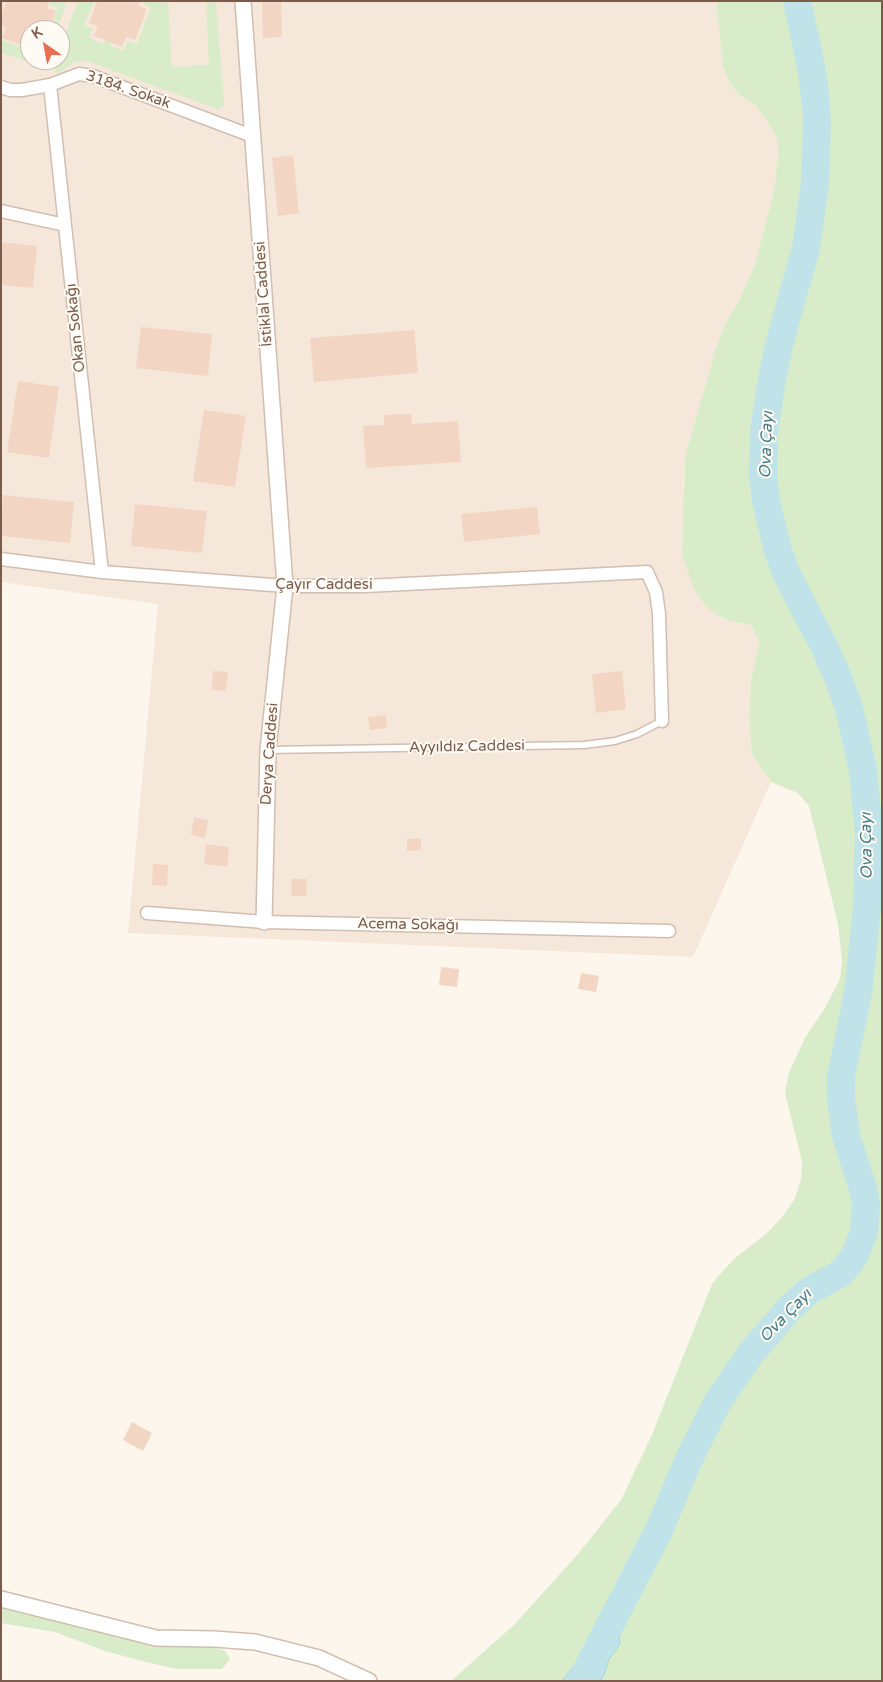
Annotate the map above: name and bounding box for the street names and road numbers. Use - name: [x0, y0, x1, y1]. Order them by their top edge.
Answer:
- street label: 3184. Sokak: [83, 67, 173, 113]
- street label: İstiklal Caddesi: [251, 241, 277, 347]
- street label: Okan Sokağı: [62, 283, 90, 373]
- street label: Çayır Caddesi: [275, 576, 373, 594]
- street label: Derya Caddesi: [257, 702, 283, 806]
- street label: Ayyıldız Caddesi: [409, 737, 525, 757]
- street label: Acema Sokağı: [357, 915, 459, 935]

